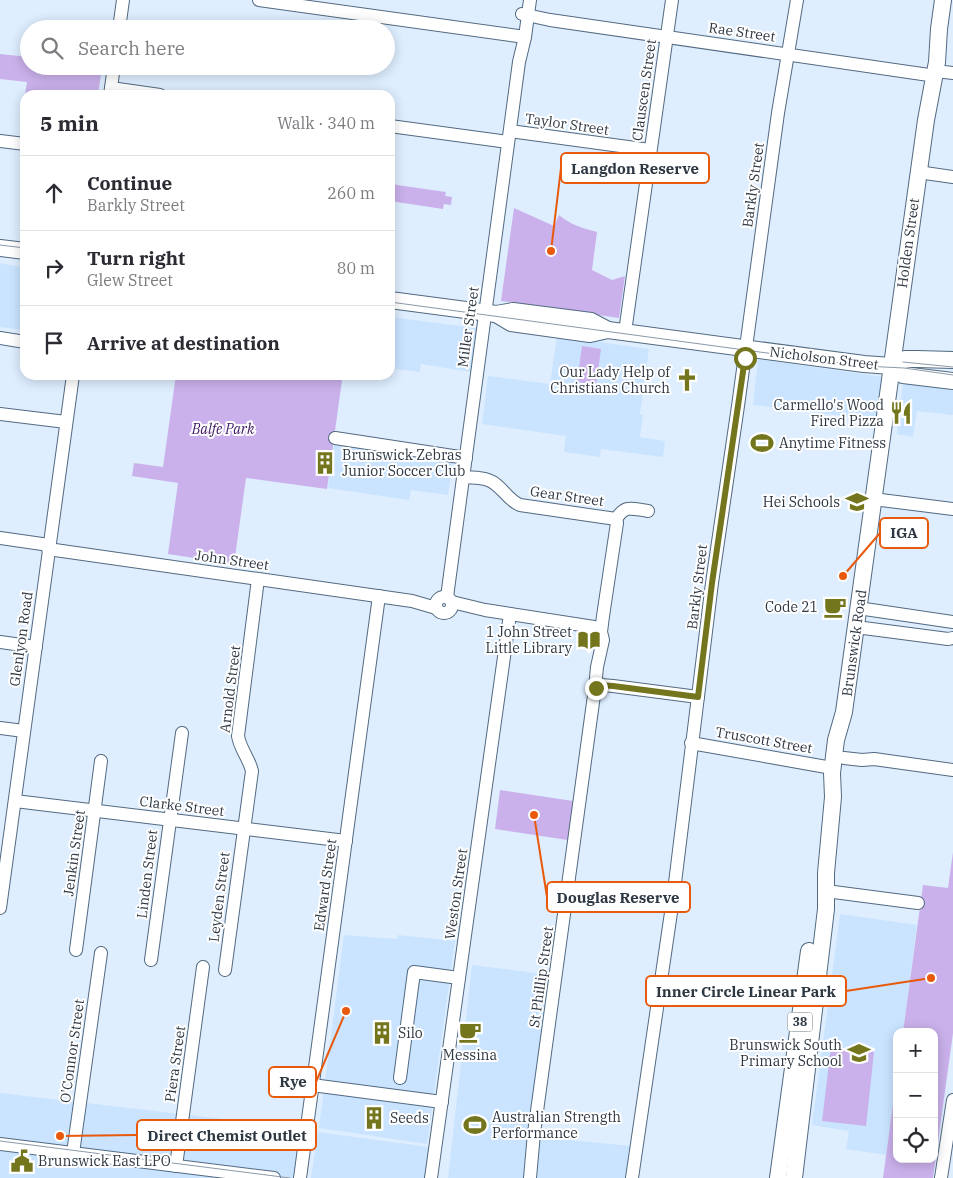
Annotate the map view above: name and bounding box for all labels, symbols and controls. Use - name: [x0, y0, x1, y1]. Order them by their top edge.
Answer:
- street label: Rae Street: [708, 18, 777, 46]
- search box: [20, 20, 395, 75]
- icon: search: [38, 34, 66, 62]
- text: Search here: [78, 36, 185, 60]
- street label: Clauscen Street: [628, 38, 660, 142]
- text: 5 min: [40, 109, 99, 137]
- street label: Taylor Street: [524, 109, 610, 139]
- text: Walk · 340 m: [277, 113, 375, 133]
- street label: Barkly Street: [738, 141, 768, 229]
- callout: Langdon Reserve: [561, 153, 709, 183]
- text: Langdon Reserve: [571, 159, 699, 178]
- text: Continue: [87, 171, 172, 195]
- icon: ahead: [40, 179, 68, 207]
- text: 260 m: [327, 183, 375, 203]
- text: Barkly Street: [87, 195, 185, 215]
- street label: Holden Street: [893, 197, 923, 289]
- text: Turn right: [87, 246, 185, 270]
- icon: right: [40, 254, 68, 282]
- text: 80 m: [337, 258, 375, 278]
- text: Glew Street: [87, 270, 173, 290]
- street label: Miller Street: [453, 285, 483, 369]
- icon: arrive: [40, 329, 68, 357]
- text: Arrive at destination: [87, 331, 280, 355]
- street label: Nicholson Street: [769, 342, 880, 374]
- route start: [734, 347, 757, 370]
- place label: Our Lady Help of Christians Church: [550, 363, 671, 397]
- church icon: Our Lady Help of Christians Church: [674, 367, 700, 393]
- place label: Carmello's Wood Fired Pizza: [773, 396, 884, 430]
- restaurant icon: Carmello's Wood Fired Pizza: [888, 400, 914, 426]
- park label: Balfe Park: [191, 420, 255, 438]
- sports icon: Anytime Fitness: [749, 430, 775, 456]
- place label: Anytime Fitness: [779, 434, 886, 452]
- place label: Brunswick Zebras Junior Soccer Club: [342, 446, 465, 480]
- building icon: Brunswick Zebras Junior Soccer Club: [312, 450, 338, 476]
- street label: Gear Street: [529, 482, 605, 510]
- school or university icon: Hei Schools: [844, 489, 870, 515]
- place label: Hei Schools: [763, 493, 840, 511]
- callout: IGA: [880, 518, 928, 548]
- text: IGA: [890, 523, 918, 542]
- street label: Barkly Street: [683, 543, 711, 631]
- street label: John Street: [194, 546, 270, 574]
- street label: Brunswick Road: [838, 588, 870, 698]
- street label: Glenlyon Road: [5, 590, 37, 688]
- cafe icon: Code 21: [822, 594, 848, 620]
- place label: Code 21: [765, 598, 818, 616]
- place label: 1 John Street Little Library: [486, 623, 573, 657]
- library icon: 1 John Street Little Library: [576, 627, 602, 653]
- street label: Arnold Street: [216, 644, 244, 734]
- route end: [585, 677, 608, 700]
- street label: Truscott Street: [714, 723, 814, 757]
- street label: Clarke Street: [139, 792, 225, 820]
- street label: Jenkin Street: [59, 809, 89, 897]
- street label: Linden Street: [133, 829, 161, 919]
- street label: Edward Street: [310, 838, 340, 932]
- street label: Weston Street: [441, 847, 471, 941]
- street label: Leyden Street: [205, 851, 233, 943]
- callout: Douglas Reserve: [547, 882, 690, 912]
- text: Douglas Reserve: [557, 888, 679, 907]
- street label: St Phillip Street: [525, 925, 557, 1029]
- callout: Inner Circle Linear Park: [646, 976, 846, 1006]
- text: Inner Circle Linear Park: [656, 982, 837, 1001]
- street label: O'Connor Street: [56, 998, 88, 1104]
- road number: 38: [788, 1012, 812, 1032]
- cafe icon: Messina: [457, 1019, 483, 1045]
- building icon: Silo: [369, 1020, 395, 1046]
- place label: Silo: [398, 1024, 423, 1042]
- street label: Piera Street: [161, 1025, 189, 1103]
- map controls: [893, 1028, 938, 1163]
- button: +: [893, 1028, 938, 1073]
- place label: Brunswick South Primary School: [729, 1036, 842, 1070]
- school or university icon: Brunswick South Primary School: [846, 1040, 872, 1066]
- place label: Messina: [443, 1046, 497, 1064]
- callout: Rye: [269, 1067, 316, 1097]
- text: Rye: [279, 1072, 307, 1091]
- button: −: [893, 1073, 938, 1118]
- building icon: Seeds: [361, 1105, 387, 1131]
- place label: Australian Strength Performance: [492, 1108, 621, 1142]
- place label: Seeds: [390, 1109, 429, 1127]
- sports icon: Australian Strength Performance: [462, 1112, 488, 1138]
- button: locate: [893, 1118, 938, 1163]
- callout: Direct Chemist Outlet: [137, 1120, 316, 1150]
- text: Direct Chemist Outlet: [147, 1126, 307, 1145]
- public building icon: Brunswick East LPO: [9, 1148, 35, 1174]
- place label: Brunswick East LPO: [38, 1152, 171, 1170]

